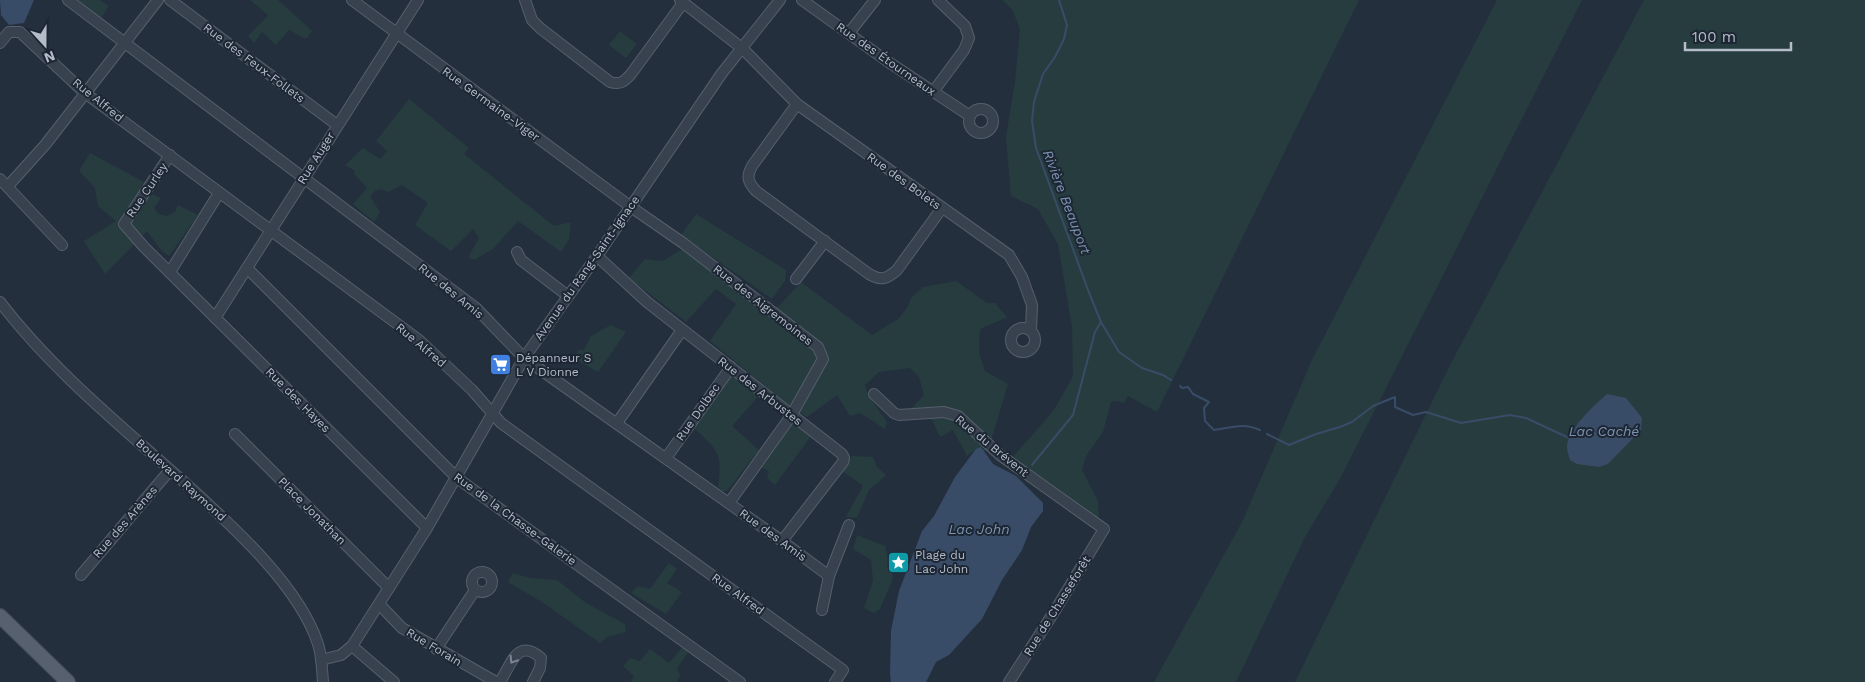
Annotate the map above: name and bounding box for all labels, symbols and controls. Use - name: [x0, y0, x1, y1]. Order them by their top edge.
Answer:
- street label: Rue des Étourneaux: [834, 19, 938, 99]
- north arrow: [20, 20, 70, 70]
- street label: Rue des Feux-Follets: [201, 20, 307, 106]
- scale bar: [1685, 20, 1791, 52]
- text: 100 m: [1692, 28, 1736, 46]
- text: N: [42, 48, 57, 66]
- street label: Rue Germaine-Viger: [439, 64, 543, 144]
- street label: Rue Alfred: [70, 75, 126, 125]
- street label: Rue Auger: [294, 129, 338, 187]
- water label: Rivière Beauport: [1040, 148, 1094, 257]
- street label: Rue des Bolets: [864, 149, 944, 213]
- street label: Rue Curley: [123, 159, 171, 220]
- street label: Avenue du Rang-Saint-Ignace: [531, 193, 643, 343]
- street label: Rue des Amis: [416, 261, 486, 321]
- street label: Rue des Aigremoines: [711, 262, 815, 348]
- street label: Rue Alfred: [393, 320, 449, 370]
- place label: Dépanneur S L V Dionne: [516, 351, 591, 379]
- supermarket icon: Dépanneur S L V Dionne: [488, 353, 512, 377]
- street label: Rue des Arbustes: [715, 354, 805, 428]
- street label: Rue des Hayes: [263, 365, 333, 435]
- street label: Rue Dolbec: [673, 380, 723, 443]
- street label: Rue du Brévent: [953, 412, 1031, 480]
- water label: Lac Caché: [1569, 423, 1639, 439]
- street label: Boulevard Raymond: [133, 436, 229, 524]
- street label: Rue de la Chasse-Galerie: [451, 470, 579, 568]
- street label: Place Jonathan: [275, 474, 349, 548]
- street label: Rue des Arènes: [90, 483, 160, 561]
- street label: Rue des Amis: [737, 506, 809, 564]
- water label: Lac John: [948, 521, 1010, 537]
- place label: Plage du Lac John: [915, 548, 968, 576]
- place icon: Plage du Lac John: [887, 550, 911, 574]
- street label: Rue de Chasseforêt: [1021, 554, 1093, 658]
- street label: Rue Alfred: [709, 570, 767, 618]
- street label: Rue Forain: [404, 625, 464, 669]
- one-way arrow: [510, 655, 520, 664]

